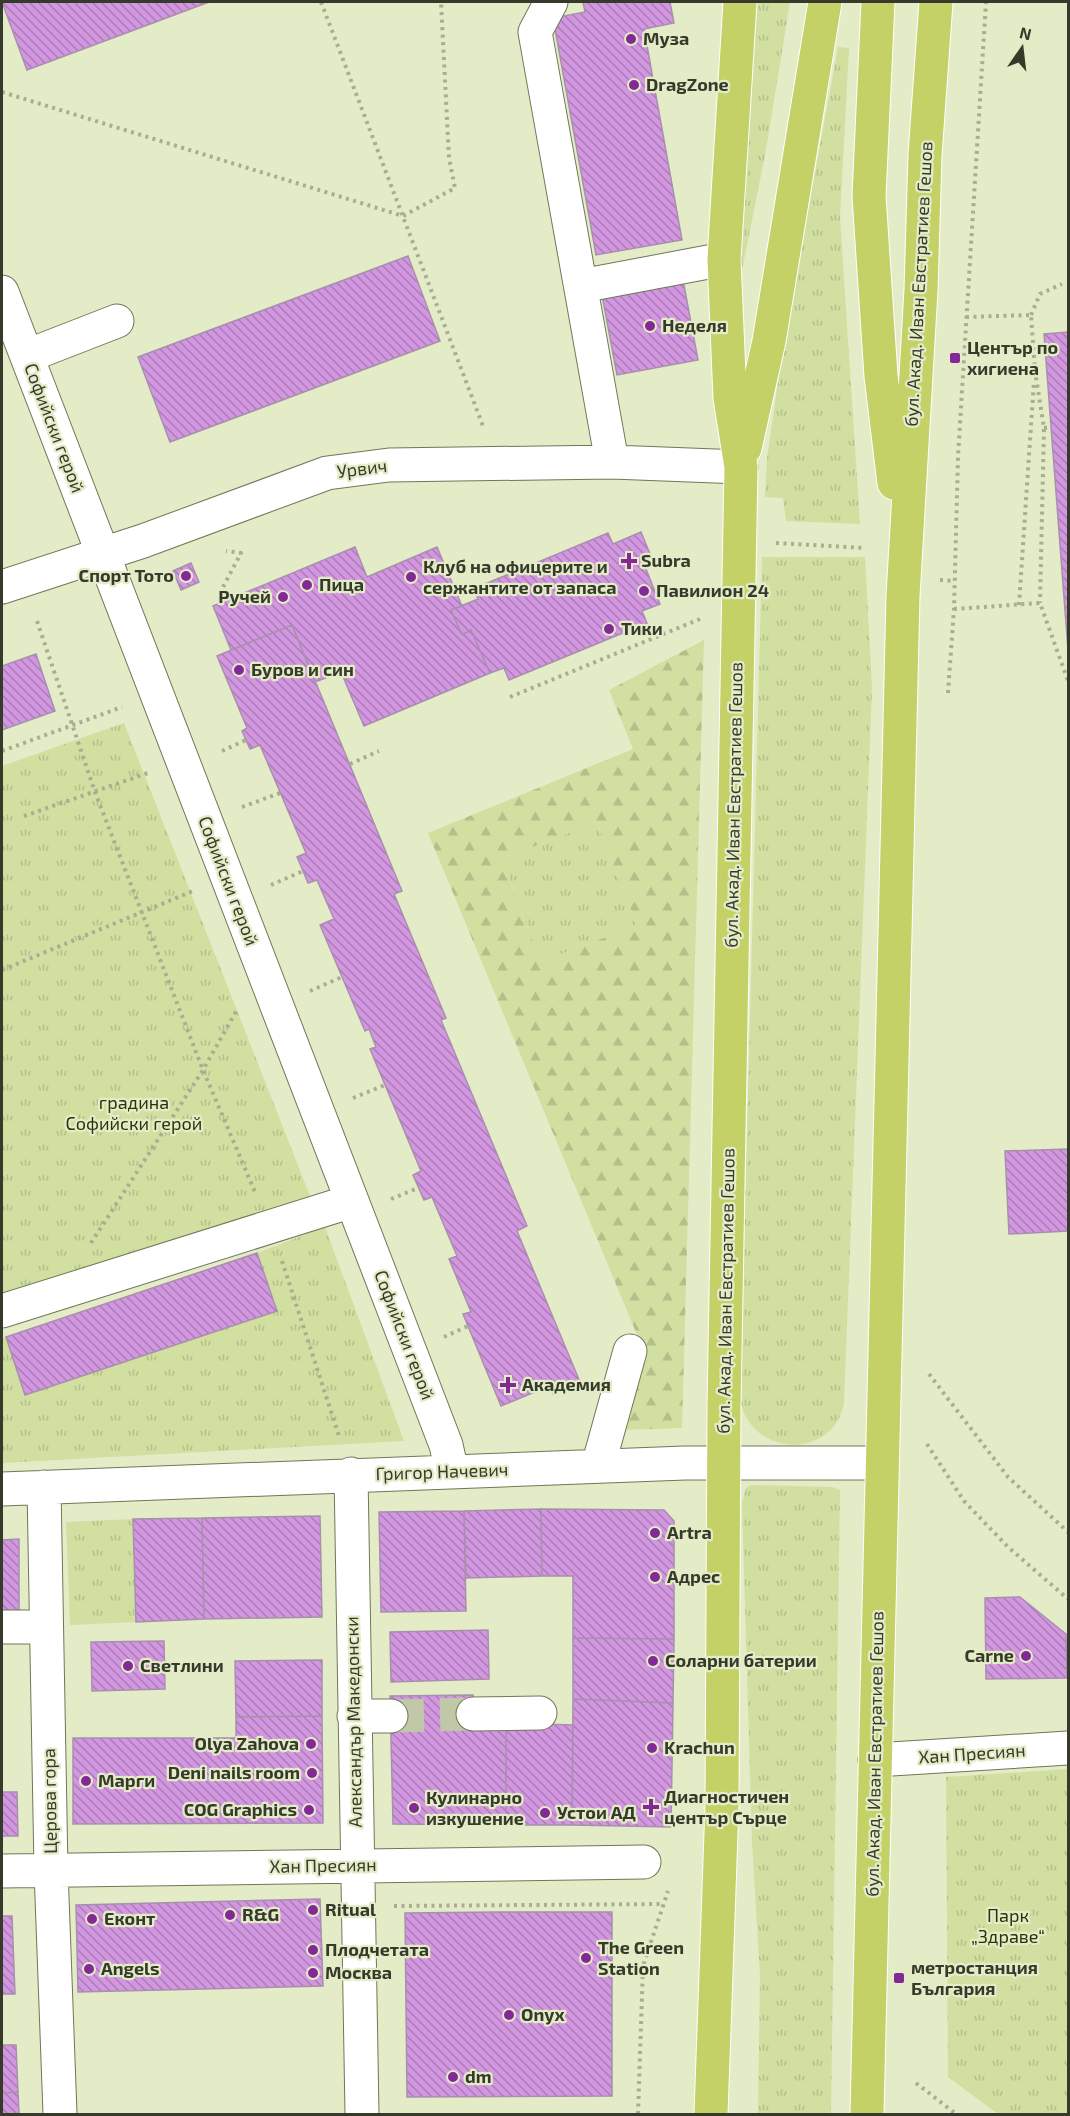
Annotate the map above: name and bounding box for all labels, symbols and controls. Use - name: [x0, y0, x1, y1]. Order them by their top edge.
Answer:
- north arrow: [992, 18, 1052, 78]
- text: N: [1018, 22, 1034, 44]
- place label: Муза: [643, 27, 689, 49]
- marker: Муза: [624, 32, 638, 46]
- place label: DragZone: [646, 73, 729, 95]
- marker: DragZone: [627, 78, 641, 92]
- street label: бул. Акад. Иван Евстратиев Гешов: [900, 141, 936, 427]
- place label: Неделя: [662, 314, 727, 336]
- marker: Неделя: [643, 319, 657, 333]
- place label: Център по хигиена: [967, 336, 1058, 379]
- marker: Център по хигиена: [948, 351, 962, 365]
- street label: Софийски герой: [20, 360, 90, 495]
- street label: Урвич: [336, 454, 388, 482]
- place label: Subra: [641, 549, 691, 571]
- marker: Subra: [622, 554, 636, 568]
- place label: Клуб на офицерите и сержантите от запаса: [423, 555, 616, 598]
- place label: Спорт Тото: [79, 564, 174, 586]
- marker: Спорт Тото: [179, 569, 193, 583]
- marker: Клуб на офицерите и сержантите от запаса: [404, 570, 418, 584]
- place label: Пица: [319, 573, 364, 595]
- marker: Пица: [300, 578, 314, 592]
- place label: Павилион 24: [656, 579, 769, 601]
- marker: Павилион 24: [637, 584, 651, 598]
- place label: Ручей: [218, 585, 271, 607]
- marker: Ручей: [276, 590, 290, 604]
- place label: Тики: [621, 617, 663, 639]
- marker: Тики: [602, 622, 616, 636]
- place label: Буров и син: [251, 658, 354, 680]
- street label: бул. Акад. Иван Евстратиев Гешов: [720, 662, 746, 948]
- marker: Буров и син: [232, 663, 246, 677]
- street label: Софийски герой: [194, 813, 264, 948]
- park label: градина Софийски герой: [66, 1091, 202, 1134]
- street label: бул. Акад. Иван Евстратиев Гешов: [712, 1148, 738, 1434]
- street label: Софийски герой: [370, 1267, 440, 1402]
- place label: Академия: [522, 1373, 611, 1395]
- marker: Академия: [499, 1376, 517, 1394]
- street label: Григор Начевич: [375, 1458, 509, 1484]
- place label: Artra: [667, 1521, 712, 1543]
- marker: Artra: [648, 1526, 662, 1540]
- place label: Адрес: [667, 1565, 720, 1587]
- marker: Адрес: [648, 1570, 662, 1584]
- street label: бул. Акад. Иван Евстратиев Гешов: [861, 1611, 887, 1897]
- street label: Александър Македонски: [340, 1616, 366, 1828]
- place label: Carne: [965, 1644, 1014, 1666]
- place label: Соларни батерии: [665, 1649, 817, 1671]
- marker: Carne: [1019, 1649, 1033, 1663]
- place label: Светлини: [140, 1654, 224, 1676]
- marker: Соларни батерии: [646, 1654, 660, 1668]
- marker: Светлини: [121, 1659, 135, 1673]
- place label: Olya Zahova: [195, 1732, 299, 1754]
- place label: Krachun: [664, 1736, 735, 1758]
- marker: Olya Zahova: [304, 1737, 318, 1751]
- street label: Хан Пресиян: [918, 1738, 1026, 1768]
- marker: Krachun: [645, 1741, 659, 1755]
- street label: Церова гора: [37, 1748, 61, 1854]
- place label: Deni nails room: [168, 1761, 300, 1783]
- marker: Deni nails room: [305, 1766, 319, 1780]
- place label: Марги: [98, 1769, 155, 1791]
- marker: Марги: [79, 1774, 93, 1788]
- place label: Диагностичен център Сърце: [664, 1785, 789, 1828]
- place label: Кулинарно изкушение: [426, 1786, 524, 1829]
- place label: COG Graphics: [184, 1798, 297, 1820]
- marker: Диагностичен център Сърце: [642, 1798, 660, 1816]
- marker: Кулинарно изкушение: [407, 1801, 421, 1815]
- place label: Устои АД: [557, 1801, 636, 1823]
- marker: COG Graphics: [302, 1803, 316, 1817]
- marker: Устои АД: [538, 1806, 552, 1820]
- street label: Хан Пресиян: [269, 1853, 377, 1877]
- place label: Ritual: [325, 1898, 376, 1920]
- place label: R&G: [242, 1903, 279, 1925]
- marker: Ritual: [306, 1903, 320, 1917]
- park label: Парк „Здраве“: [971, 1904, 1045, 1947]
- place label: Еконт: [104, 1907, 155, 1929]
- marker: R&G: [223, 1908, 237, 1922]
- marker: Еконт: [85, 1912, 99, 1926]
- place label: The Green Station: [598, 1936, 684, 1979]
- place label: Плодчетата: [325, 1938, 429, 1960]
- marker: Плодчетата: [306, 1943, 320, 1957]
- marker: The Green Station: [579, 1951, 593, 1965]
- place label: метростанция България: [911, 1956, 1038, 1999]
- place label: Angels: [101, 1957, 160, 1979]
- place label: Москва: [325, 1961, 392, 1983]
- marker: Angels: [82, 1962, 96, 1976]
- marker: Москва: [306, 1966, 320, 1980]
- marker: метростанция България: [892, 1971, 906, 1985]
- place label: Onyx: [521, 2003, 565, 2025]
- marker: Onyx: [502, 2008, 516, 2022]
- place label: dm: [465, 2065, 492, 2087]
- marker: dm: [446, 2070, 460, 2084]

